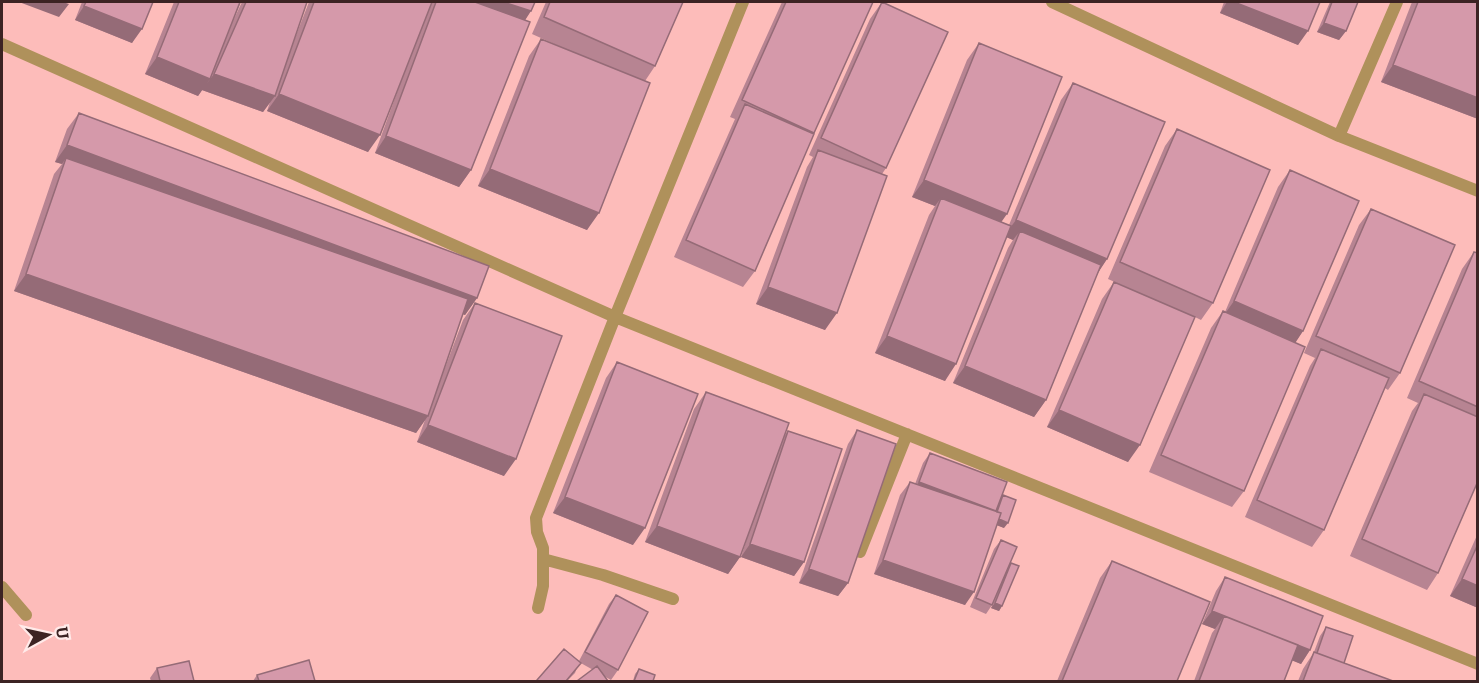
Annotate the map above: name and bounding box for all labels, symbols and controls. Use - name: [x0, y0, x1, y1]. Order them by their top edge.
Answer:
- north arrow: [18, 605, 78, 665]
- text: U: [52, 626, 73, 640]

